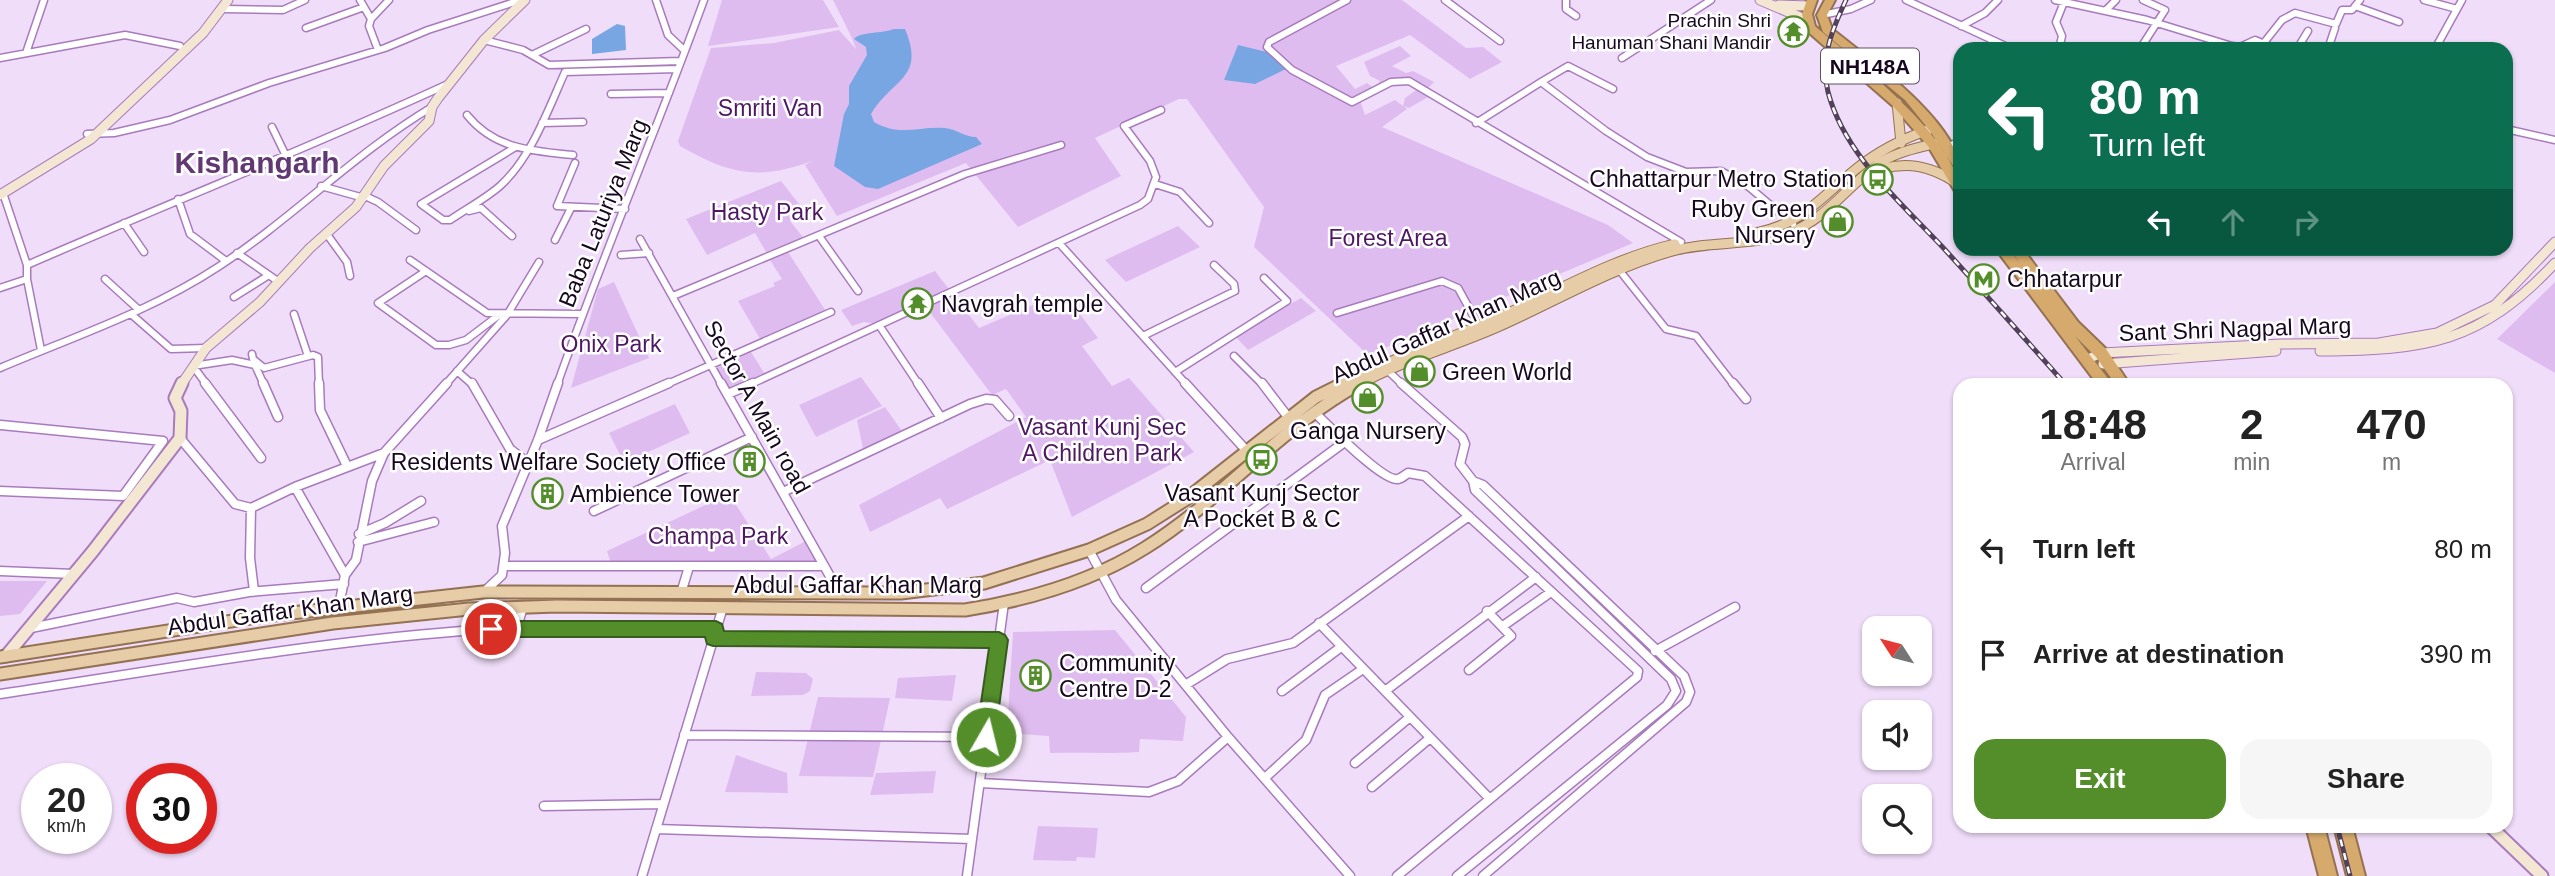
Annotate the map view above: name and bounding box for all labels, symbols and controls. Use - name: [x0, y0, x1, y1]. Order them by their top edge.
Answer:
- place label: Prachin Shri Hanuman Shani Mandir: [1571, 10, 1772, 53]
- temple icon: Prachin Shri Hanuman Shani Mandir: [1777, 14, 1811, 48]
- road number: NH148A: [1821, 48, 1919, 84]
- icon: left: [1974, 70, 2065, 161]
- text: 80 m: [2089, 70, 2201, 124]
- park label: Smriti Van: [718, 95, 822, 121]
- street label: Baba Laturiya Marg: [553, 115, 653, 311]
- text: Turn left: [2089, 127, 2205, 163]
- district label: Kishangarh: [174, 146, 340, 179]
- bus stop icon: Chhattarpur Metro Station: [1860, 162, 1894, 196]
- place label: Chhattarpur Metro Station: [1589, 166, 1854, 192]
- place label: Ruby Green Nursery: [1691, 196, 1815, 248]
- park label: Hasty Park: [711, 199, 824, 225]
- icon: left: [2141, 203, 2179, 241]
- icon: ahead: [2214, 203, 2252, 241]
- icon: right: [2287, 203, 2325, 241]
- shop icon: Ruby Green Nursery: [1821, 205, 1855, 239]
- park label: Forest Area: [1329, 225, 1448, 251]
- metro station icon: Chhatarpur: [1967, 262, 2001, 296]
- street label: Abdul Gaffar Khan Marg: [1328, 264, 1564, 388]
- place label: Chhatarpur: [2007, 266, 2122, 292]
- temple icon: Navgrah temple: [901, 287, 935, 321]
- place label: Navgrah temple: [941, 291, 1103, 317]
- street label: Sant Shri Nagpal Marg: [2118, 312, 2352, 346]
- street label: Sector A Main road: [699, 316, 815, 498]
- park label: Onix Park: [561, 331, 662, 357]
- shop icon: Green World: [1402, 355, 1436, 389]
- place label: Green World: [1442, 359, 1572, 385]
- shop icon: Ganga Nursery: [1351, 380, 1385, 414]
- text: 18:48: [2039, 401, 2147, 448]
- text: 2: [2240, 401, 2263, 448]
- text: 470: [2357, 401, 2427, 448]
- park label: Vasant Kunj Sec A Children Park: [1018, 414, 1186, 466]
- place label: Ganga Nursery: [1290, 418, 1446, 444]
- bus stop icon: Vasant Kunj Sector A Pocket B & C: [1245, 442, 1279, 476]
- building icon: Residents Welfare Society Office: [732, 445, 766, 479]
- place label: Residents Welfare Society Office: [391, 449, 726, 475]
- text: Arrival: [2060, 449, 2126, 475]
- text: min: [2233, 449, 2270, 475]
- text: m: [2382, 449, 2401, 475]
- building icon: Ambience Tower: [530, 477, 564, 511]
- place label: Vasant Kunj Sector A Pocket B & C: [1164, 480, 1360, 532]
- place label: Ambience Tower: [570, 481, 740, 507]
- park label: Champa Park: [648, 523, 789, 549]
- icon: left: [1974, 531, 2012, 569]
- text: Turn left: [2033, 534, 2135, 564]
- text: 80 m: [2434, 534, 2492, 564]
- street label: Abdul Gaffar Khan Marg: [734, 572, 982, 598]
- street label: Abdul Gaffar Khan Marg: [166, 580, 414, 640]
- pin: [461, 599, 521, 659]
- icon: arrive: [472, 610, 510, 648]
- north arrow: [1862, 616, 1932, 686]
- map controls: [1862, 616, 1932, 854]
- icon: arrive: [1974, 636, 2012, 674]
- text: Arrive at destination: [2033, 639, 2284, 669]
- text: 390 m: [2420, 639, 2492, 669]
- place label: Community Centre D-2: [1059, 650, 1176, 702]
- building icon: Community Centre D-2: [1019, 659, 1053, 693]
- position arrow: [949, 700, 1023, 774]
- button: sound: [1862, 700, 1932, 770]
- button: Exit: [1974, 739, 2226, 819]
- button: Share: [2240, 739, 2492, 819]
- speed limit sign: 30: [126, 763, 217, 854]
- text: 20: [47, 780, 86, 819]
- button: search: [1862, 784, 1932, 854]
- text: km/h: [47, 816, 86, 836]

